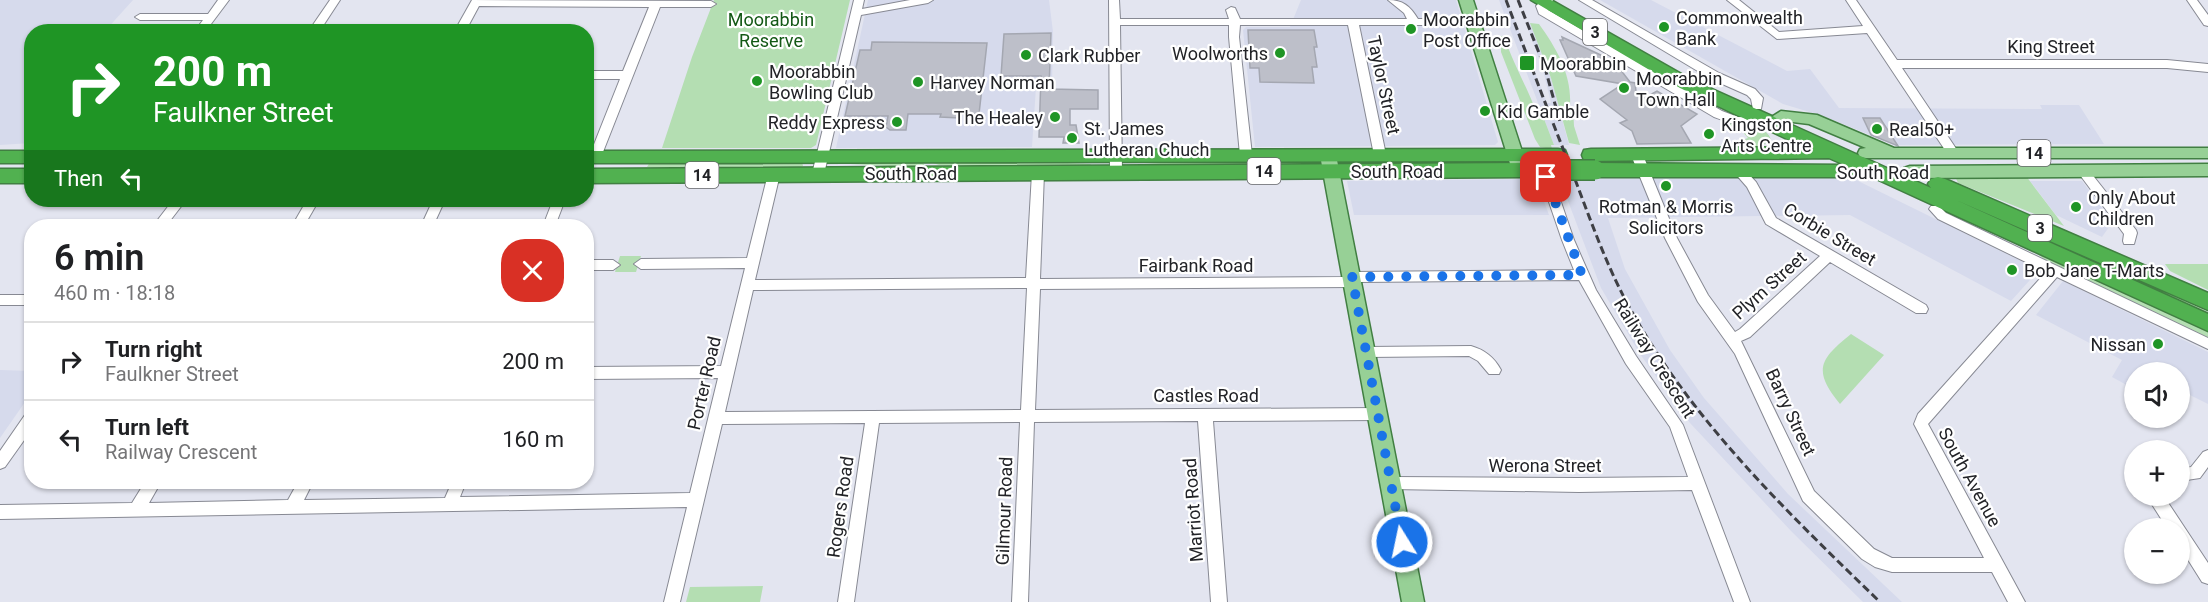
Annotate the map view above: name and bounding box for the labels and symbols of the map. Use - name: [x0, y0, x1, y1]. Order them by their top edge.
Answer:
- place label: Commonwealth Bank: [1676, 7, 1803, 49]
- park label: Moorabbin Reserve: [728, 9, 814, 51]
- place label: Moorabbin Post Office: [1423, 9, 1511, 51]
- road number: 3: [1583, 19, 1607, 45]
- marker: Commonwealth Bank: [1657, 20, 1671, 34]
- marker: Moorabbin Post Office: [1404, 22, 1418, 36]
- street label: Taylor Street: [1363, 34, 1405, 136]
- street label: King Street: [2007, 36, 2095, 57]
- place label: Woolworths: [1172, 43, 1268, 64]
- place label: Clark Rubber: [1038, 45, 1140, 66]
- marker: Woolworths: [1273, 46, 1287, 60]
- marker: Clark Rubber: [1019, 48, 1033, 62]
- place label: Moorabbin: [1540, 53, 1626, 74]
- marker: Moorabbin: [1518, 54, 1536, 72]
- place label: Moorabbin Bowling Club: [769, 61, 873, 103]
- place label: Moorabbin Town Hall: [1636, 68, 1722, 110]
- place label: Harvey Norman: [930, 72, 1055, 93]
- marker: Moorabbin Bowling Club: [750, 74, 764, 88]
- marker: Harvey Norman: [911, 75, 925, 89]
- marker: Moorabbin Town Hall: [1617, 81, 1631, 95]
- place label: Kid Gamble: [1497, 101, 1589, 122]
- marker: Kid Gamble: [1478, 104, 1492, 118]
- place label: The Healey: [954, 107, 1043, 128]
- marker: The Healey: [1048, 110, 1062, 124]
- place label: Reddy Express: [768, 112, 885, 133]
- place label: Kingston Arts Centre: [1721, 114, 1812, 156]
- marker: Reddy Express: [890, 115, 904, 129]
- place label: St. James Lutheran Chuch: [1084, 118, 1209, 160]
- place label: Real50+: [1889, 119, 1954, 140]
- marker: Real50+: [1870, 122, 1884, 136]
- marker: Kingston Arts Centre: [1702, 127, 1716, 141]
- marker: St. James Lutheran Chuch: [1065, 131, 1079, 145]
- road number: 14: [2018, 140, 2050, 166]
- pin: [1520, 151, 1571, 202]
- road number: 14: [1248, 158, 1280, 184]
- street label: South Road: [1351, 161, 1443, 182]
- road number: 14: [686, 162, 718, 188]
- street label: South Road: [1837, 162, 1929, 183]
- street label: South Road: [865, 163, 957, 184]
- marker: Rotman & Morris Solicitors: [1659, 179, 1673, 193]
- place label: Only About Children: [2088, 187, 2176, 229]
- place label: Rotman & Morris Solicitors: [1599, 196, 1733, 238]
- street label: Corbie Street: [1780, 198, 1880, 270]
- marker: Only About Children: [2069, 200, 2083, 214]
- road number: 3: [2028, 215, 2052, 241]
- street label: Plym Street: [1728, 246, 1810, 324]
- street label: Fairbank Road: [1139, 255, 1253, 276]
- place label: Bob Jane T-Marts: [2024, 260, 2164, 281]
- marker: Bob Jane T-Marts: [2005, 263, 2019, 277]
- street label: Railway Crescent: [1610, 294, 1700, 422]
- street label: Porter Road: [683, 334, 725, 432]
- place label: Nissan: [2090, 334, 2146, 355]
- marker: Nissan: [2151, 337, 2165, 351]
- street label: Barry Street: [1762, 365, 1820, 459]
- street label: Castles Road: [1153, 385, 1259, 406]
- street label: South Avenue: [1934, 424, 2006, 530]
- street label: Rogers Road: [822, 455, 858, 559]
- street label: Werona Street: [1488, 455, 1602, 476]
- street label: Gilmour Road: [992, 456, 1016, 566]
- street label: Marriot Road: [1179, 457, 1207, 563]
- position arrow: [1370, 510, 1434, 574]

